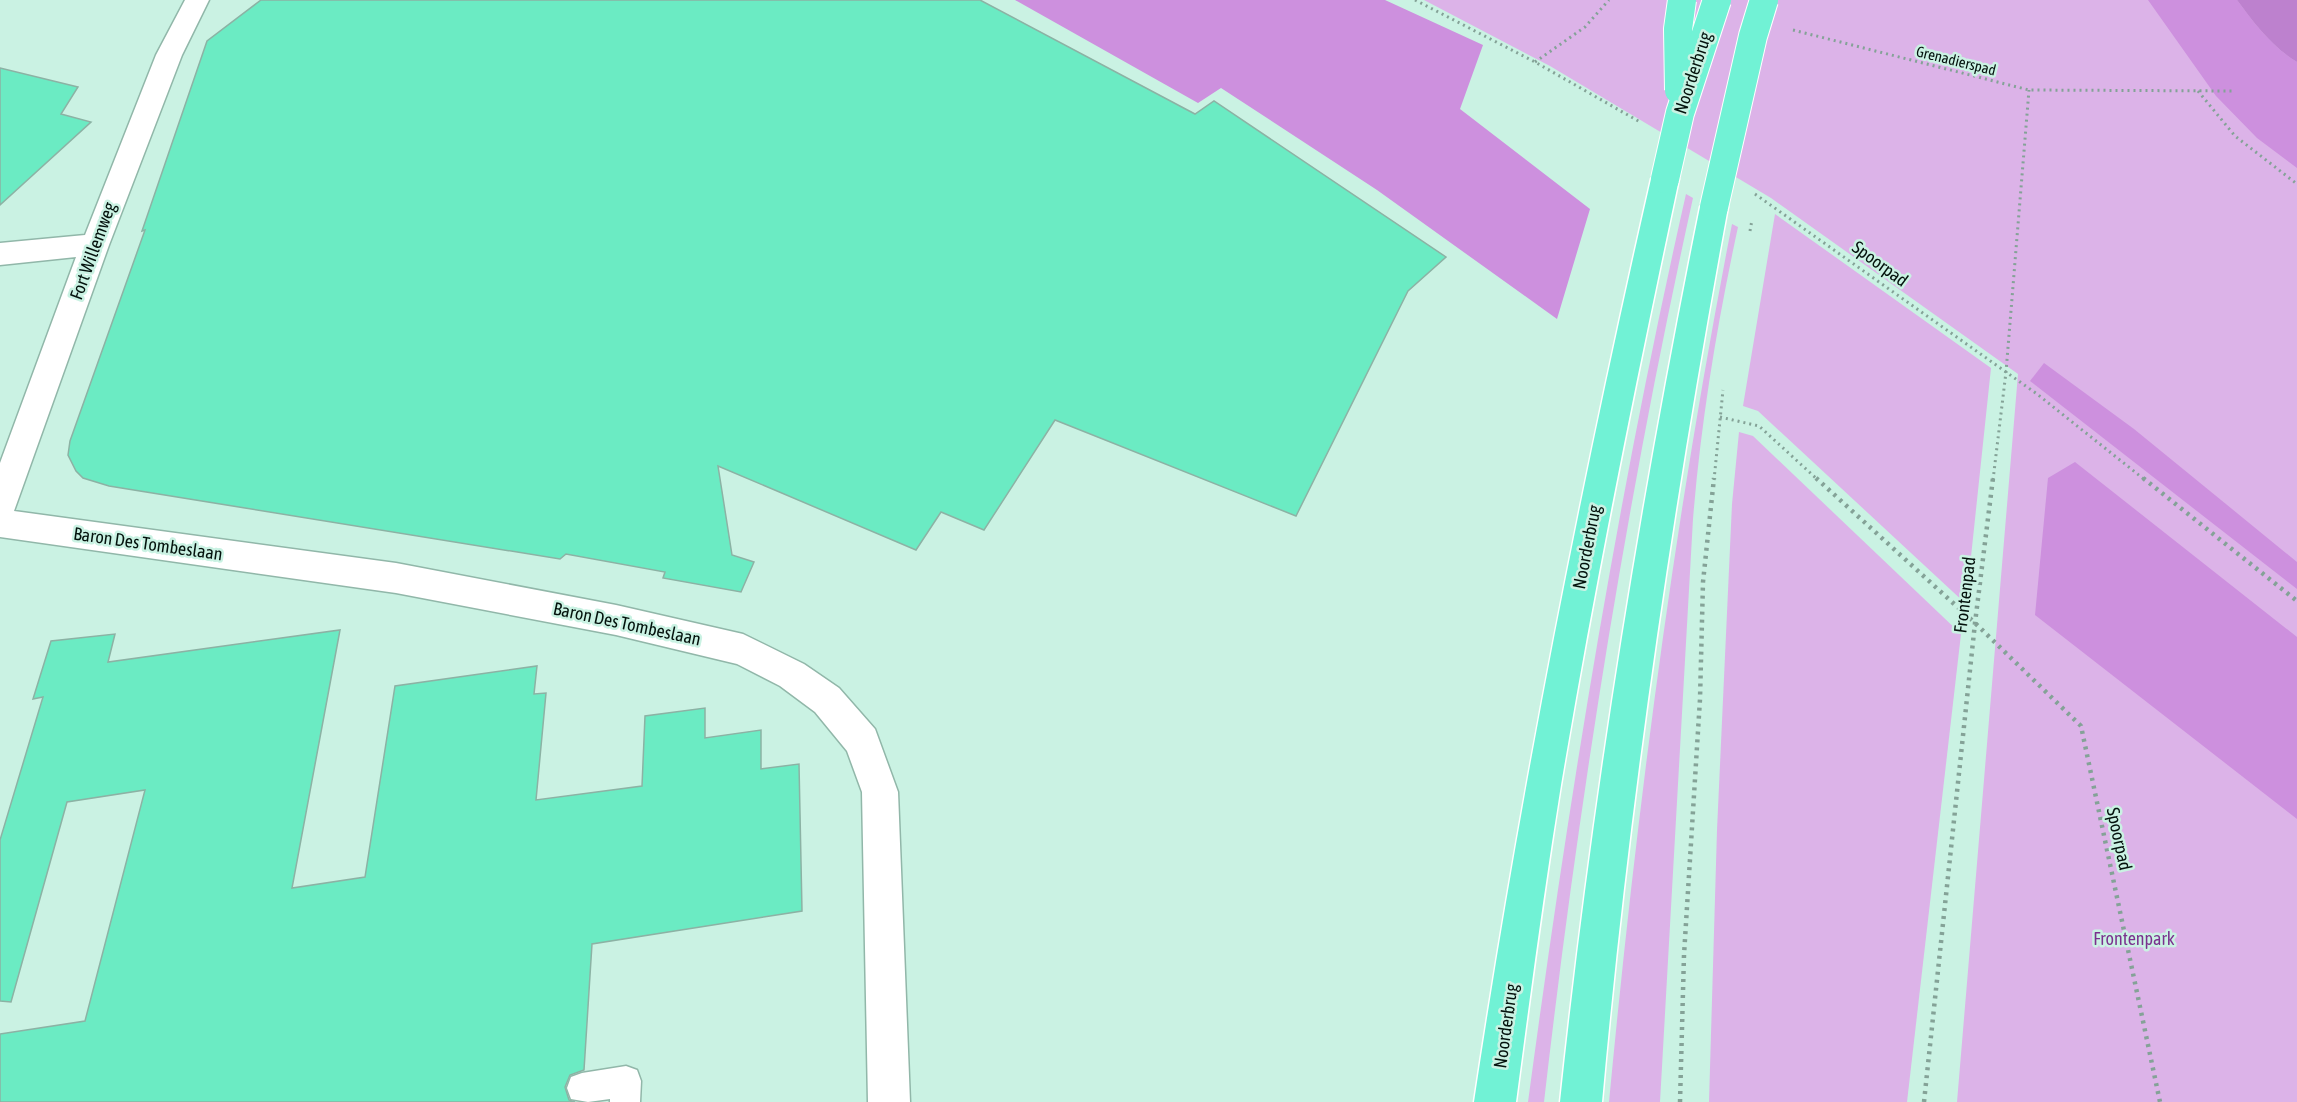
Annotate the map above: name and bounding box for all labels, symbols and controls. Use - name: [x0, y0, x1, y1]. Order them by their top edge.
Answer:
- street label: Noorderbrug: [1669, 29, 1716, 117]
- street label: Grenadierspad: [1914, 42, 1998, 79]
- street label: Fort Willemweg: [65, 199, 120, 302]
- street label: Spoorpad: [1848, 236, 1912, 291]
- street label: Noorderbrug: [1568, 503, 1605, 591]
- street label: Baron Des Tombeslaan: [72, 523, 224, 564]
- street label: Frontenpad: [1949, 556, 1980, 634]
- street label: Baron Des Tombeslaan: [551, 598, 703, 649]
- street label: Spoorpad: [2103, 806, 2136, 872]
- park label: Frontenpark: [2093, 928, 2175, 949]
- street label: Noorderbrug: [1489, 982, 1522, 1070]

